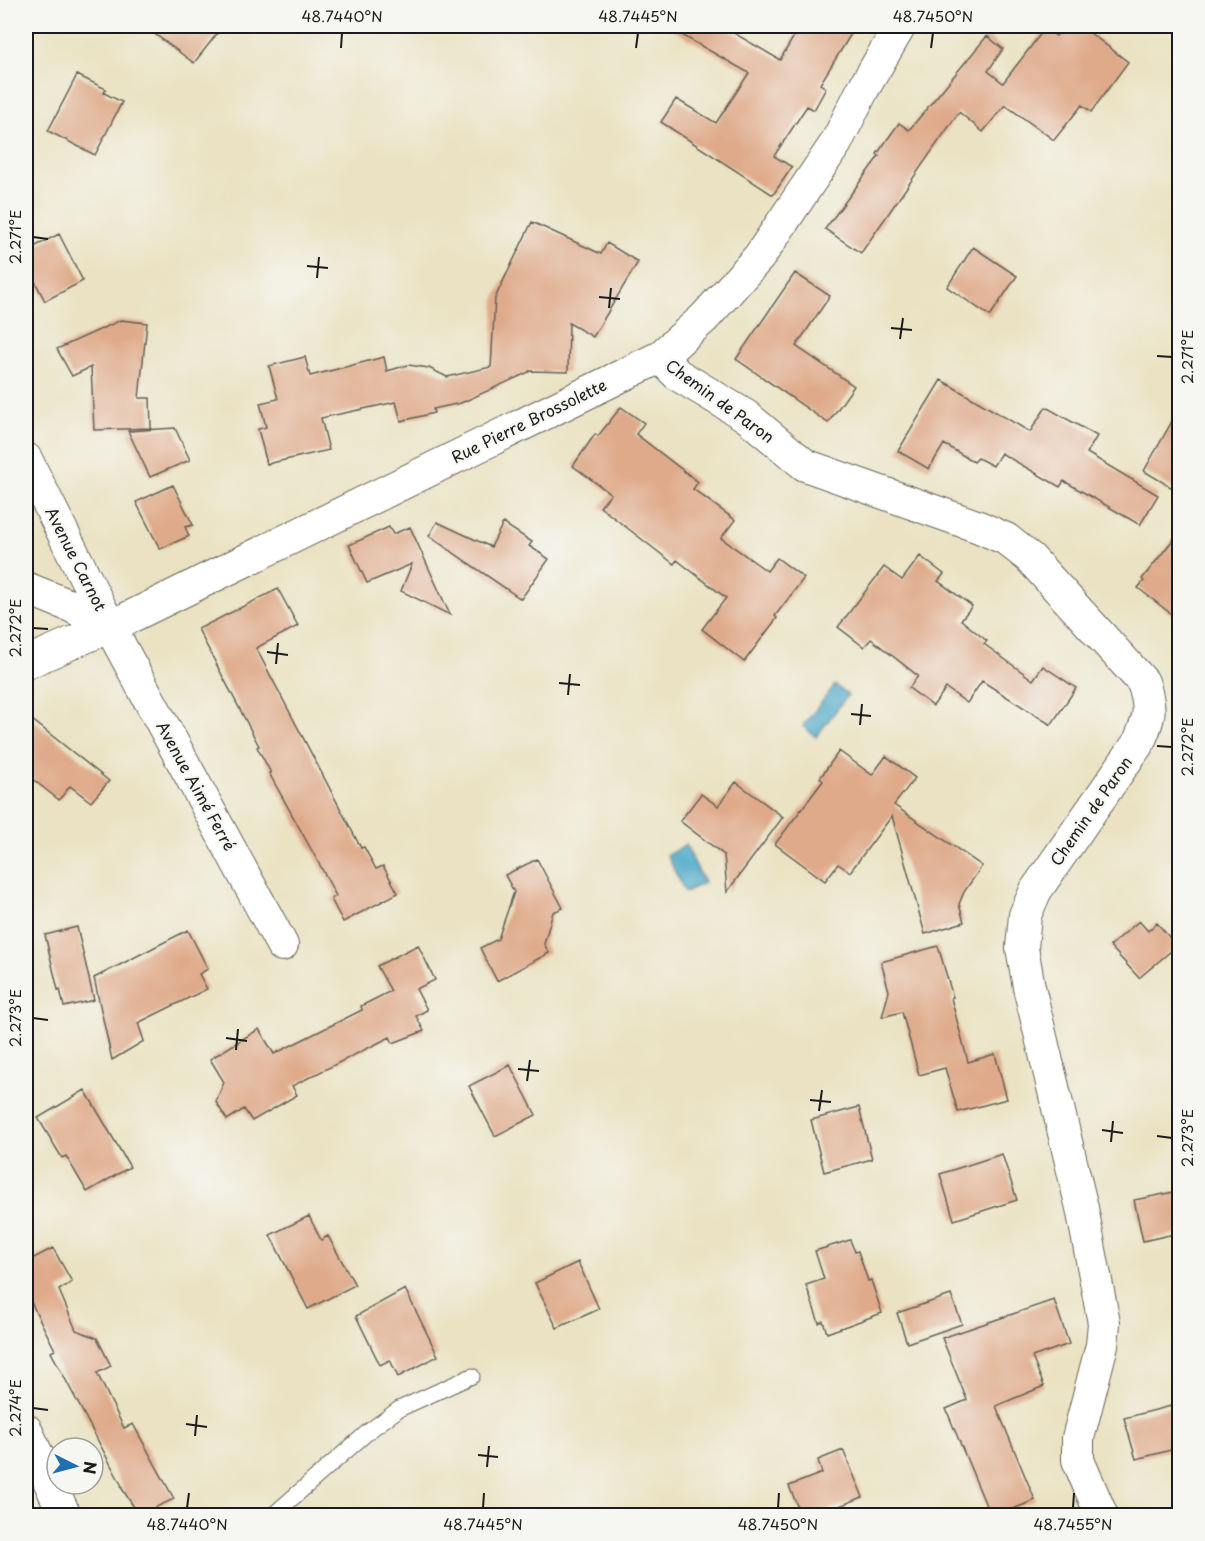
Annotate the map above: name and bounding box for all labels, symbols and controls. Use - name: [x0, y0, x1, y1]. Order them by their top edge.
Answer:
- text: 48.7440°N: [301, 4, 383, 27]
- text: 48.7445°N: [598, 4, 678, 27]
- text: 48.7450°N: [893, 4, 973, 27]
- text: 2.271°E: [3, 210, 26, 264]
- text: 2.271°E: [1175, 330, 1198, 384]
- street label: Chemin de Paron: [661, 353, 780, 448]
- street label: Rue Pierre Brossolette: [447, 372, 610, 468]
- street label: Avenue Carnot: [40, 502, 114, 615]
- text: 2.272°E: [3, 598, 26, 658]
- street label: Avenue Aimé Ferré: [151, 716, 242, 855]
- text: 2.272°E: [1175, 717, 1198, 777]
- street label: Chemin de Paron: [1043, 751, 1137, 870]
- text: 2.273°E: [3, 989, 26, 1047]
- text: 2.273°E: [1175, 1109, 1198, 1167]
- text: 2.274°E: [3, 1379, 26, 1437]
- north arrow: [45, 1436, 105, 1496]
- text: N: [78, 1460, 104, 1475]
- text: 48.7440°N: [146, 1512, 228, 1535]
- text: 48.7445°N: [443, 1512, 523, 1535]
- text: 48.7450°N: [738, 1512, 818, 1535]
- text: 48.7455°N: [1033, 1512, 1113, 1535]

